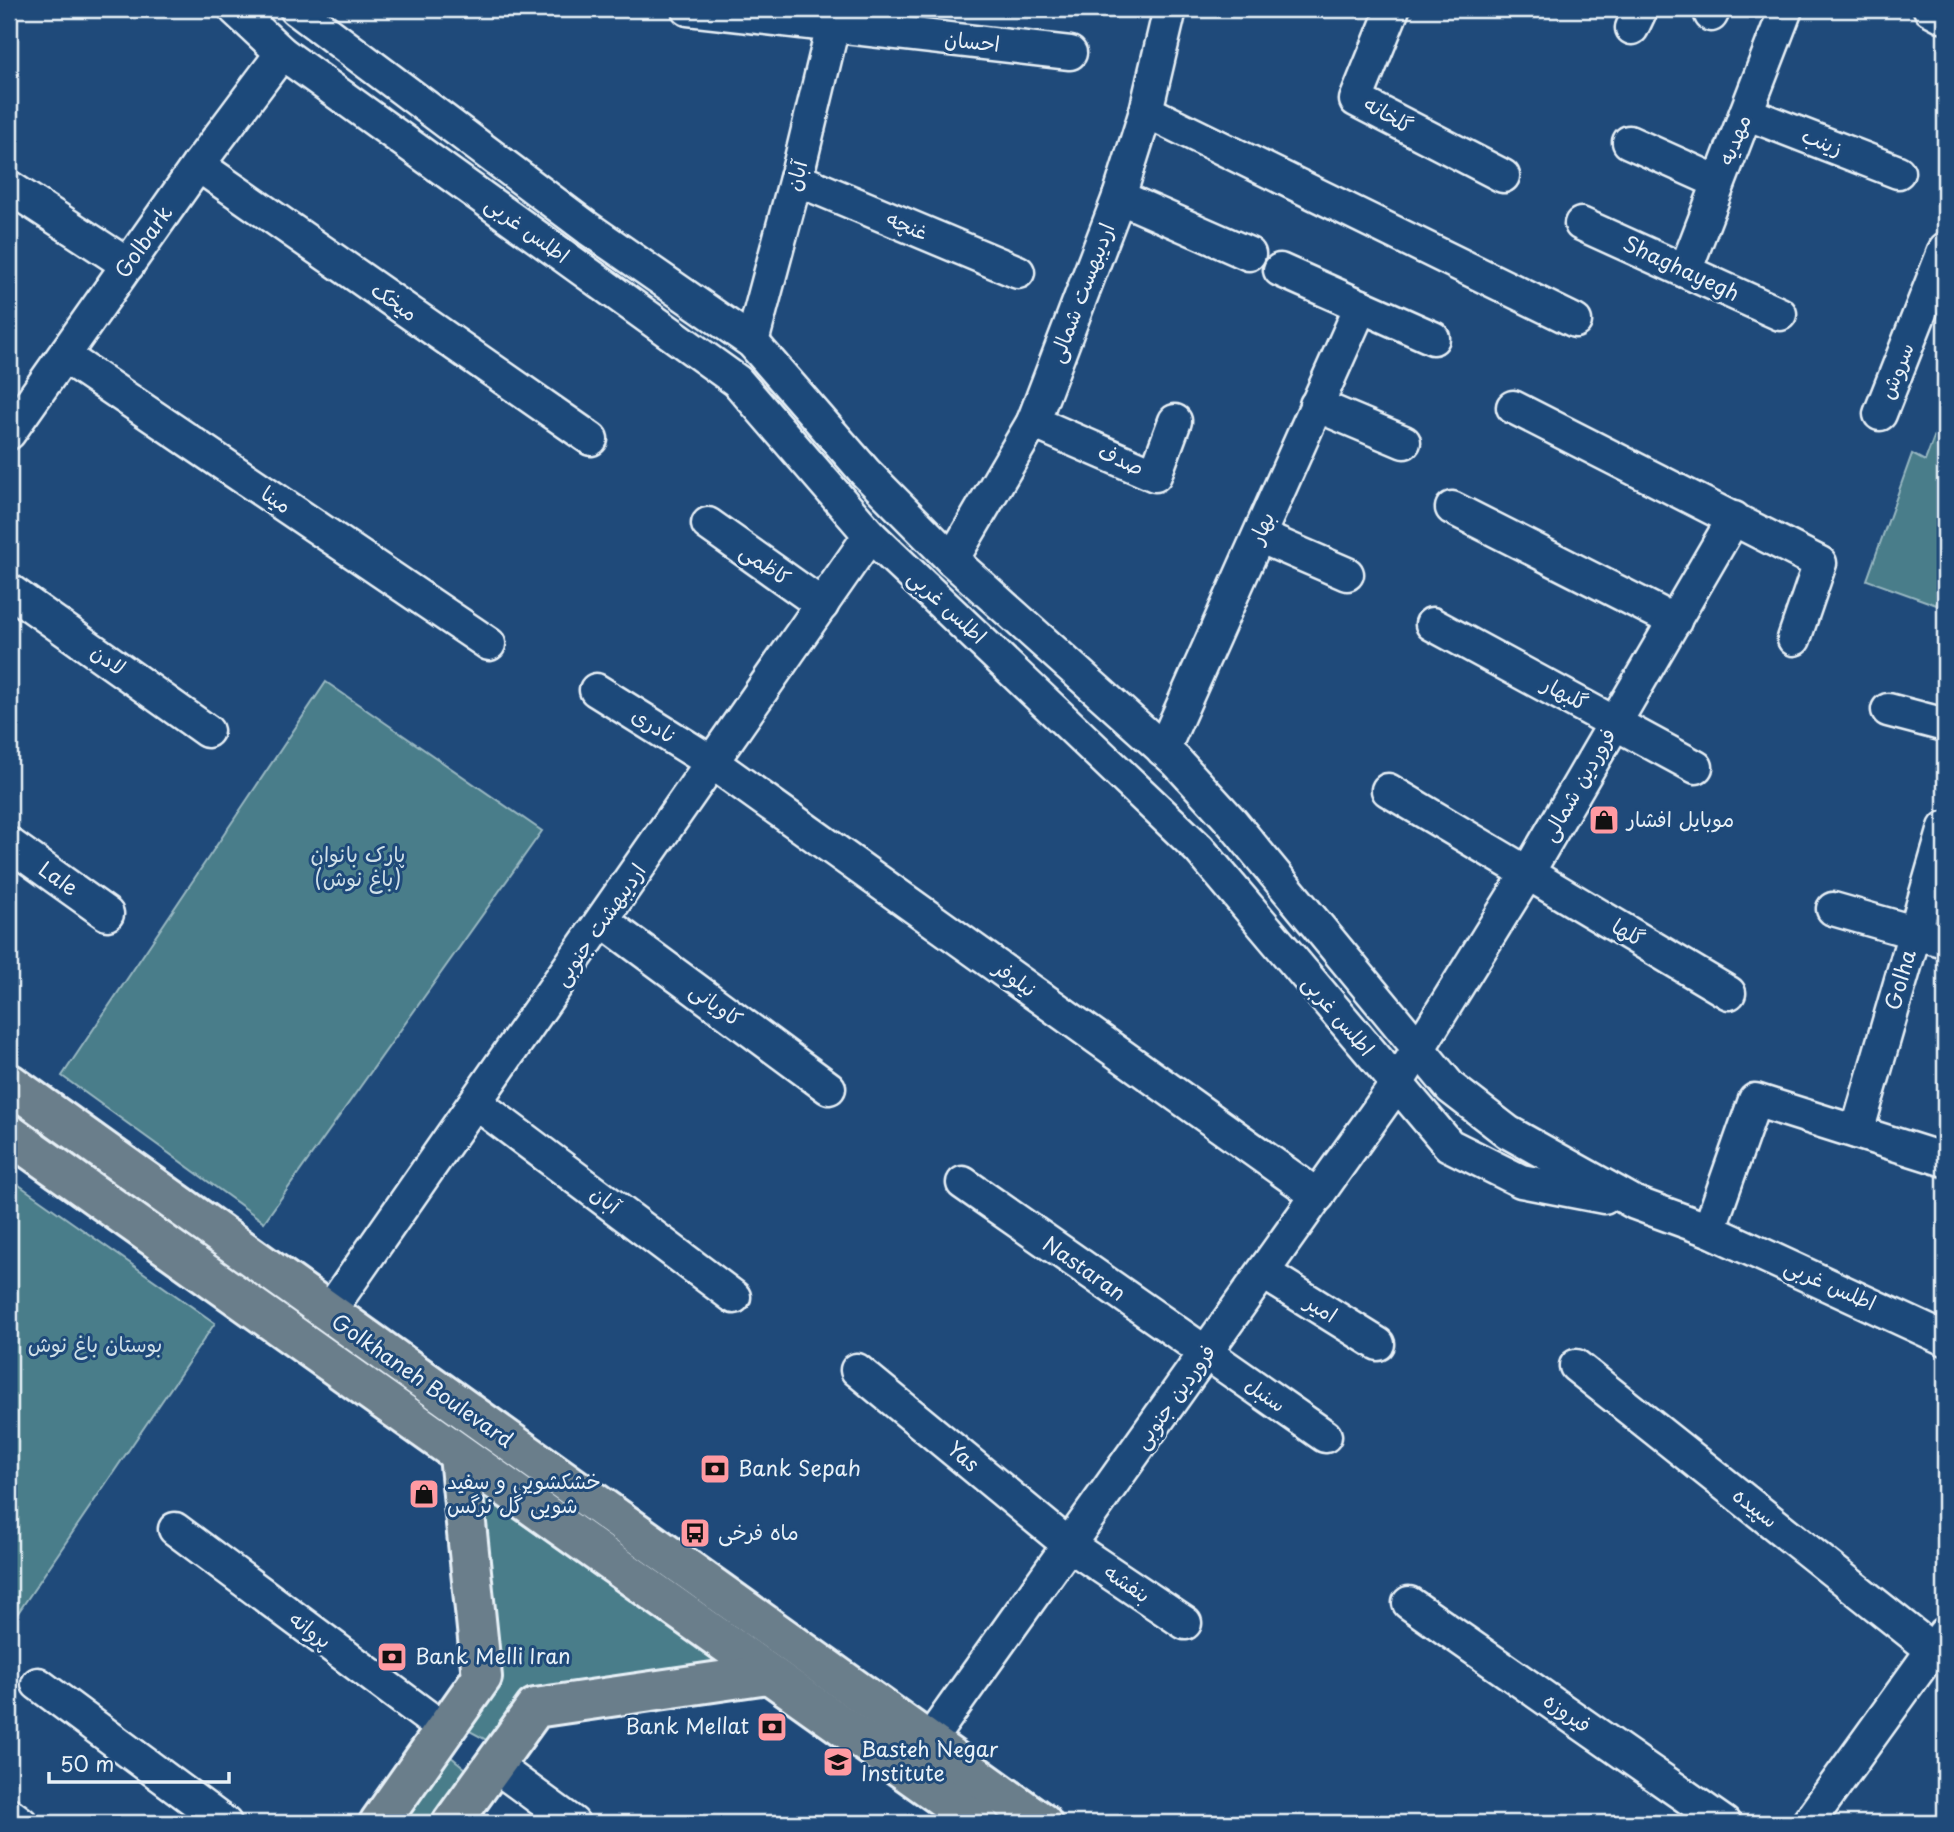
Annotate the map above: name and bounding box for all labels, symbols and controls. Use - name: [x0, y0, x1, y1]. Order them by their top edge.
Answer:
- street label: احسان: [943, 21, 1001, 59]
- street label: گلخانه: [1358, 86, 1420, 141]
- street label: مهدیه: [1709, 109, 1758, 169]
- street label: زینب: [1798, 118, 1848, 163]
- street label: آبان: [776, 156, 815, 194]
- street label: اطلس غربی: [479, 187, 577, 270]
- street label: Golbark: [106, 198, 179, 284]
- street label: غنچه: [882, 201, 934, 247]
- street label: اردیبهست شمالی: [1039, 218, 1121, 367]
- street label: Shaghayegh: [1618, 226, 1745, 308]
- street label: میخک: [365, 273, 425, 328]
- street label: سروش: [1869, 337, 1921, 403]
- street label: صدف: [1094, 434, 1150, 482]
- street label: مینا: [255, 476, 299, 520]
- street label: بهار: [1238, 506, 1281, 550]
- street label: کاظمی: [734, 534, 798, 592]
- street label: اطلس غربی: [902, 561, 995, 650]
- street label: لادن: [85, 635, 133, 682]
- street label: گلبهار: [1536, 666, 1595, 718]
- street label: نادری: [626, 698, 684, 751]
- street label: فروردین شمالی: [1532, 721, 1623, 847]
- place label: موبایل افشار: [1625, 802, 1734, 834]
- shop icon: موبایل افشار: [1587, 803, 1621, 837]
- park label: پارک بانوان (باغ نوش): [311, 837, 405, 894]
- street label: Lale: [33, 852, 86, 903]
- street label: اردیبهشت جنوبی: [544, 856, 653, 992]
- street label: گلها: [1607, 909, 1651, 953]
- street label: Golha: [1875, 945, 1923, 1013]
- street label: نیلوفر: [987, 950, 1044, 1004]
- street label: اطلس غربی: [1296, 967, 1383, 1062]
- street label: کاویانی: [684, 973, 750, 1033]
- street label: آبان: [584, 1176, 629, 1221]
- street label: Nastaran: [1037, 1227, 1133, 1308]
- street label: اطلس غربی: [1780, 1249, 1882, 1318]
- street label: امیر: [1298, 1284, 1344, 1329]
- street label: Golkhaneh Boulevard: [326, 1304, 521, 1454]
- park label: بوستان باغ نوش: [28, 1327, 162, 1360]
- street label: فروردین جنوبی: [1124, 1337, 1222, 1455]
- street label: سنبل: [1239, 1368, 1293, 1419]
- street label: Yas: [941, 1432, 987, 1479]
- place label: Bank Sepah: [738, 1451, 861, 1483]
- bank icon: Bank Sepah: [698, 1452, 732, 1486]
- place label: خشکشویی و سفید شویی گل نرگس: [447, 1464, 601, 1520]
- shop icon: خشکشویی و سفید شویی گل نرگس: [407, 1477, 441, 1511]
- street label: سپیده: [1727, 1478, 1786, 1534]
- place label: ماه فرخی: [718, 1515, 799, 1547]
- bus stop icon: ماه فرخی: [678, 1516, 712, 1550]
- street label: بنفشه: [1098, 1555, 1158, 1610]
- street label: پروانه: [283, 1602, 339, 1655]
- place label: Bank Melli Iran: [415, 1639, 571, 1671]
- bank icon: Bank Melli Iran: [375, 1640, 409, 1674]
- street label: فیروزه: [1538, 1683, 1599, 1739]
- place label: Bank Mellat: [625, 1709, 749, 1741]
- bank icon: Bank Mellat: [755, 1710, 789, 1744]
- place label: Basteh Negar Institute: [861, 1732, 999, 1788]
- scale bar: [49, 1741, 229, 1785]
- school or university icon: Basteh Negar Institute: [821, 1745, 855, 1779]
- text: 50 m: [60, 1747, 114, 1779]

